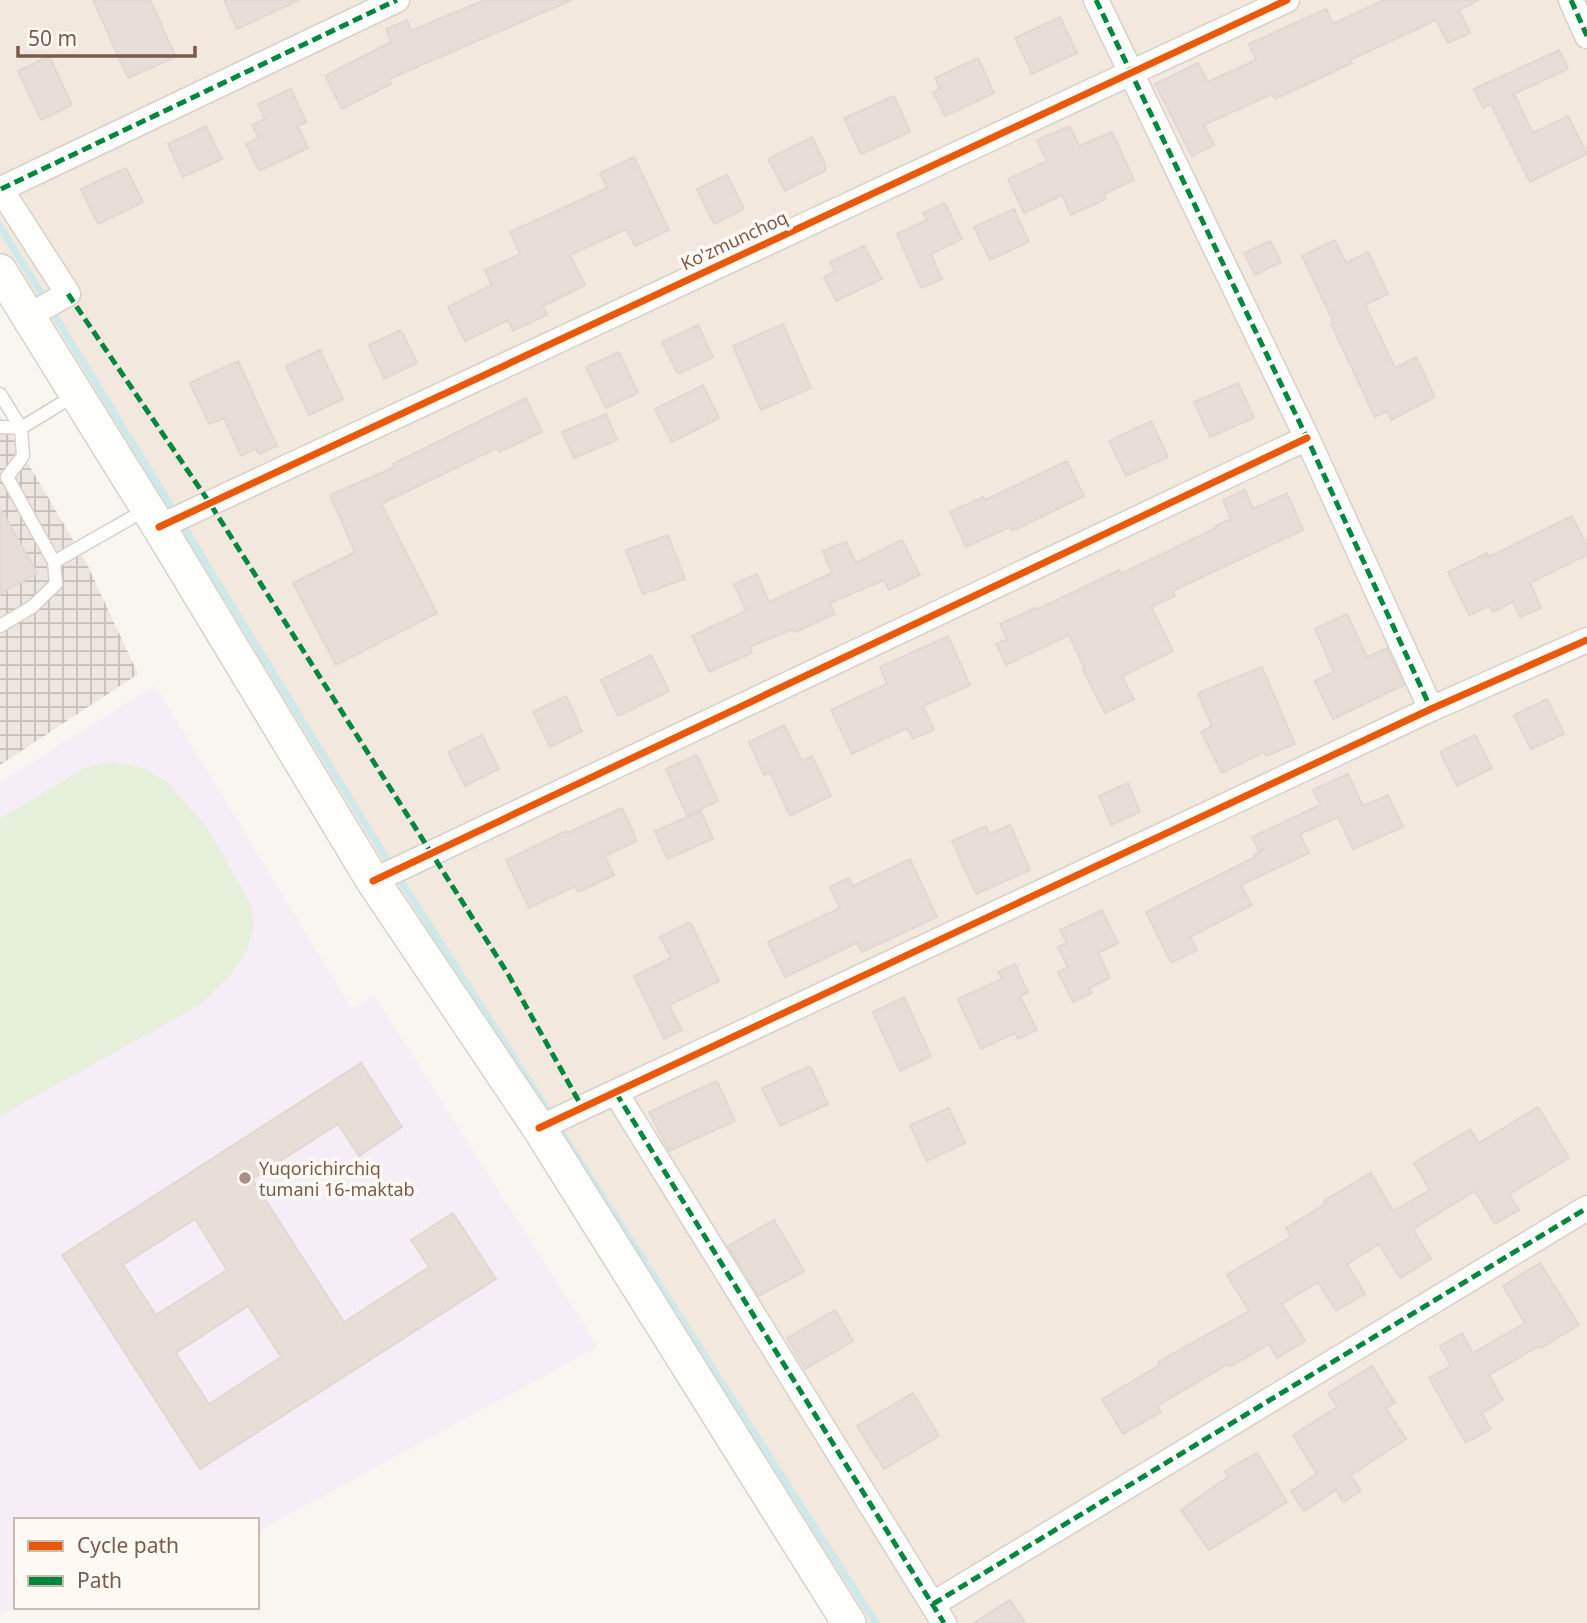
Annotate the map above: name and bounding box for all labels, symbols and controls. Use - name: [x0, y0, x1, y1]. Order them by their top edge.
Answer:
- scale bar: [18, 14, 194, 58]
- text: 50 m: [28, 24, 77, 52]
- street label: Ko'zmunchoq: [677, 205, 791, 275]
- place label: Yuqorichirchiq tumani 16-maktab: [259, 1156, 415, 1201]
- marker: Yuqorichirchiq tumani 16-maktab: [237, 1170, 253, 1186]
- legend: [14, 1518, 259, 1609]
- text: Cycle path: [77, 1531, 179, 1559]
- text: Path: [77, 1566, 122, 1594]

